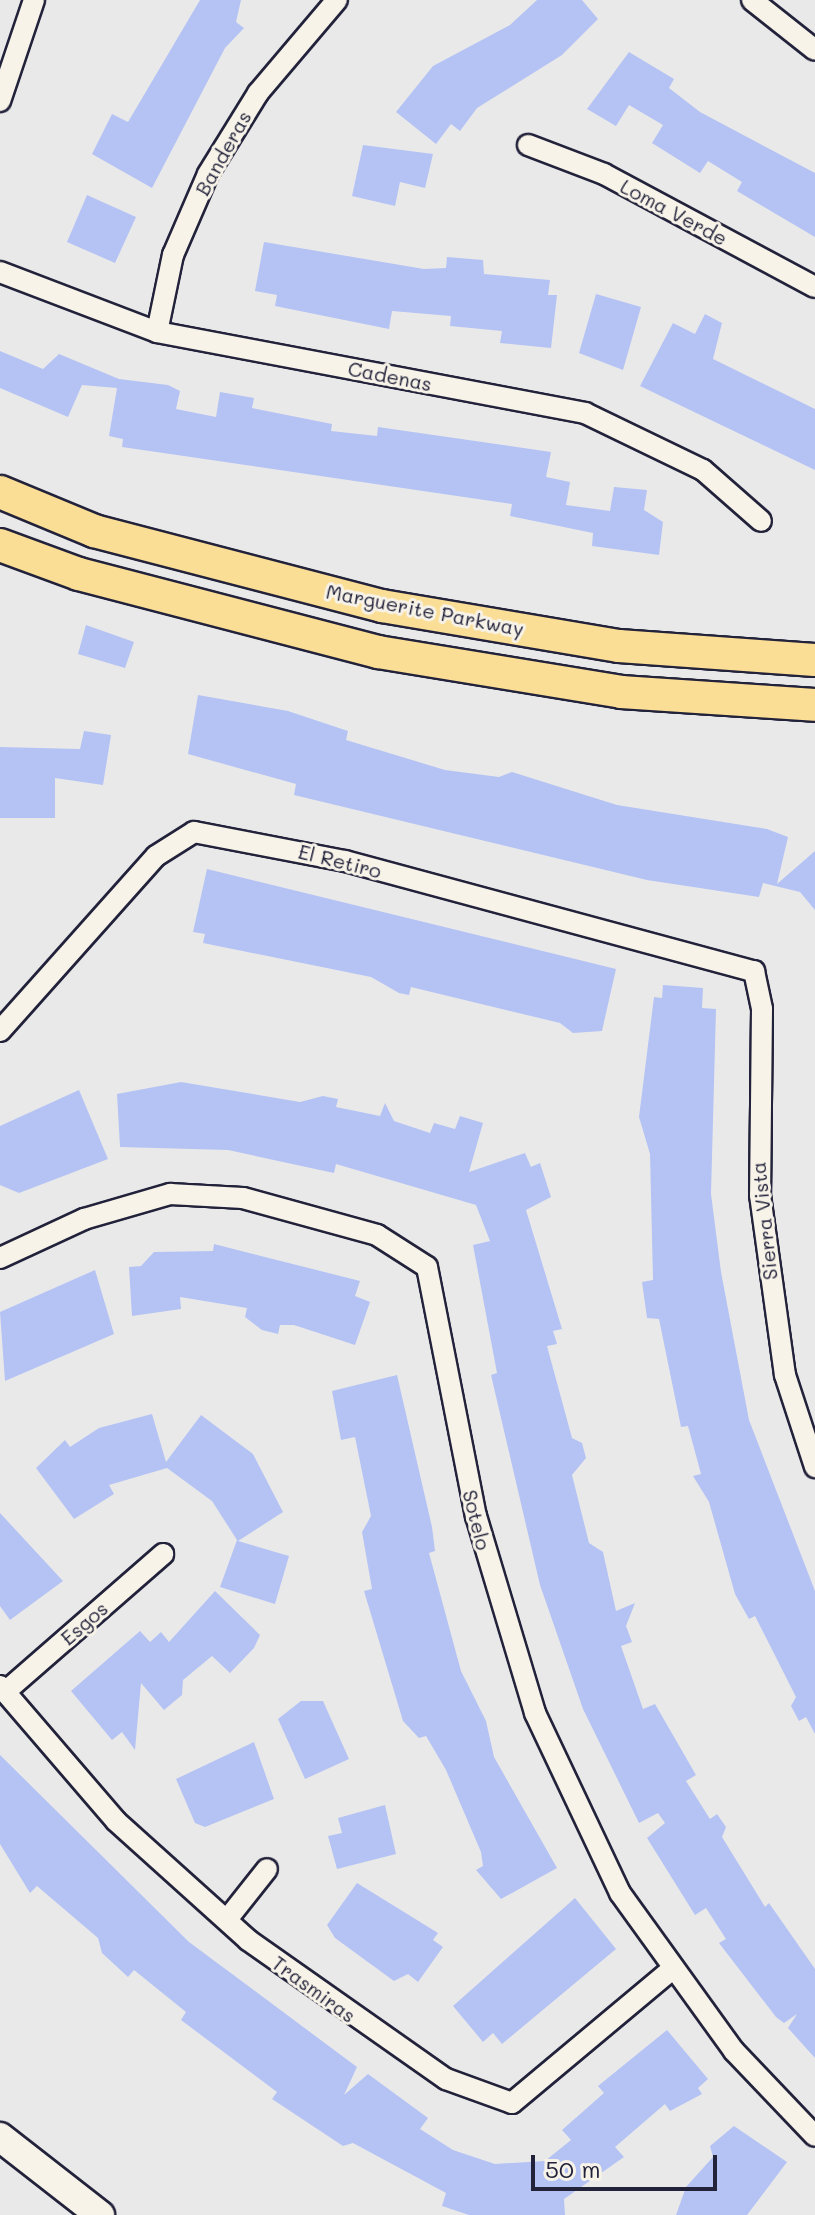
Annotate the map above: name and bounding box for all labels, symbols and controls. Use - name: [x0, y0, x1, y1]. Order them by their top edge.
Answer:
- street label: Banderas: [190, 106, 256, 200]
- street label: Loma Verde: [616, 174, 732, 250]
- street label: Cadenas: [346, 356, 434, 396]
- street label: Marguerite Parkway: [324, 579, 526, 641]
- street label: El Retiro: [296, 839, 384, 883]
- street label: Sierra Vista: [746, 1161, 782, 1281]
- street label: Sotelo: [458, 1487, 496, 1553]
- street label: Esgos: [56, 1596, 112, 1650]
- street label: Trasmiras: [267, 1951, 361, 2027]
- scale bar: [535, 2139, 721, 2189]
- text: 50 m: [545, 2153, 601, 2184]

